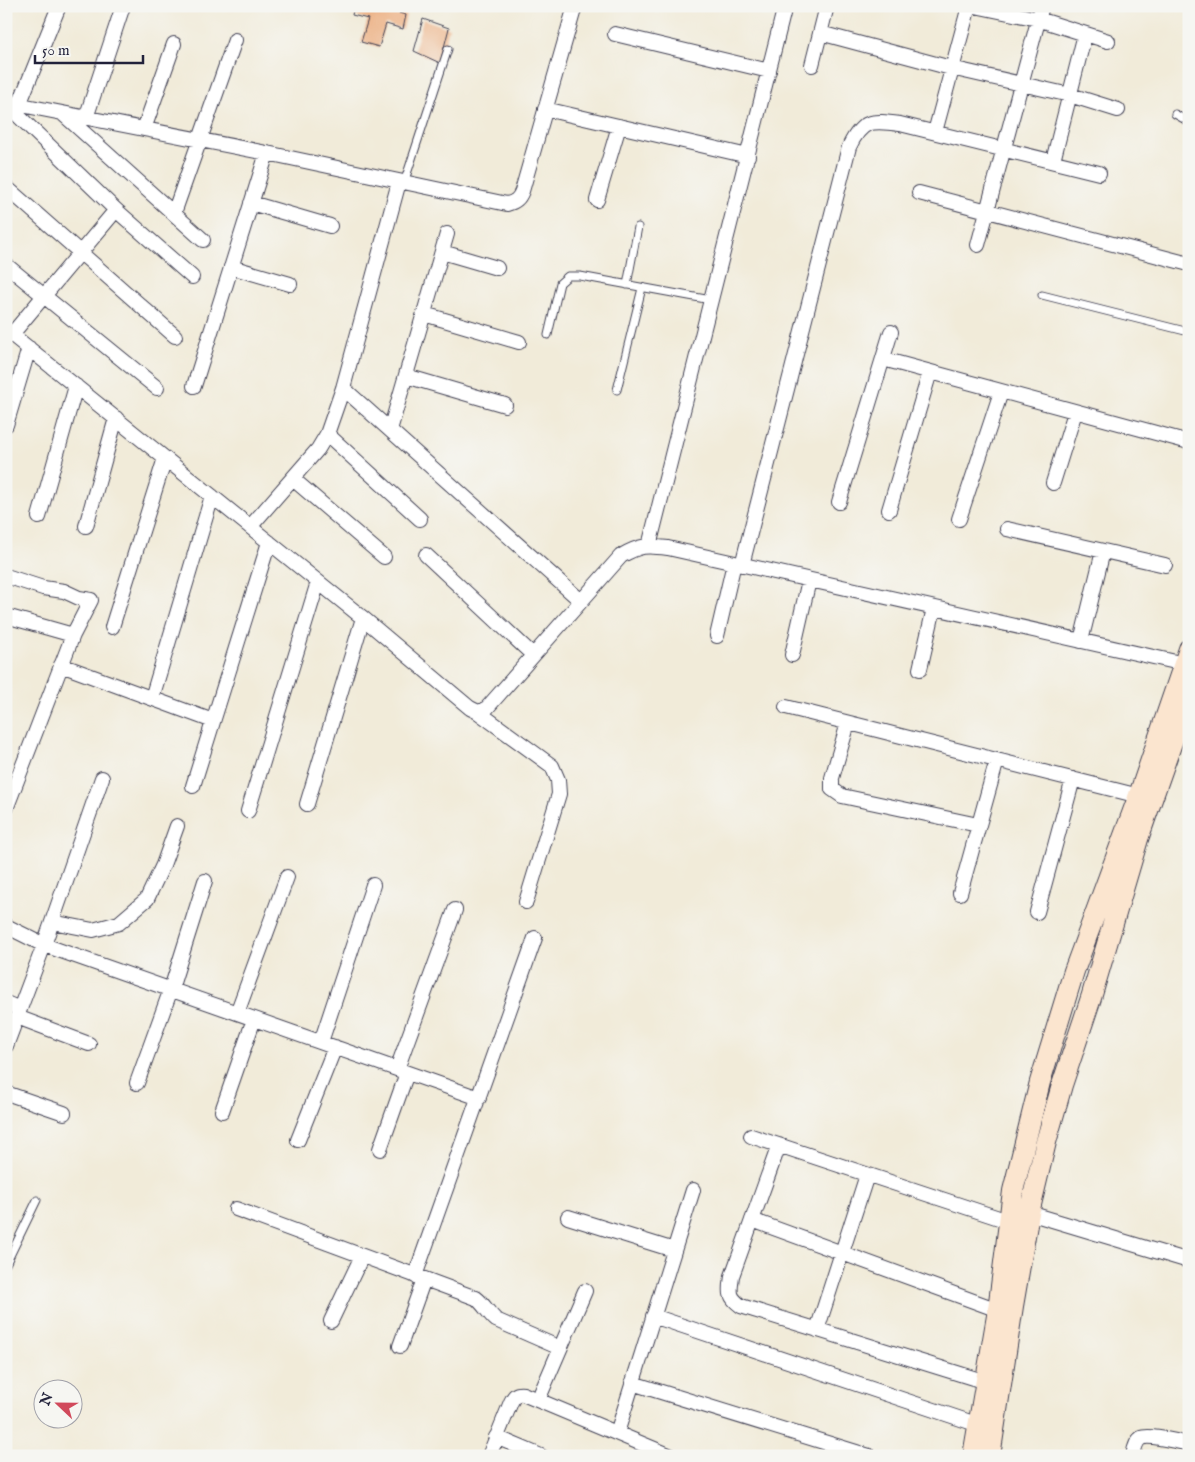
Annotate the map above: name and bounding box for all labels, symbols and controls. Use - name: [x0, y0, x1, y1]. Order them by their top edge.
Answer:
- scale bar: [35, 32, 142, 64]
- text: 50 m: [42, 41, 70, 60]
- north arrow: [32, 1380, 82, 1430]
- text: N: [36, 1391, 57, 1409]

